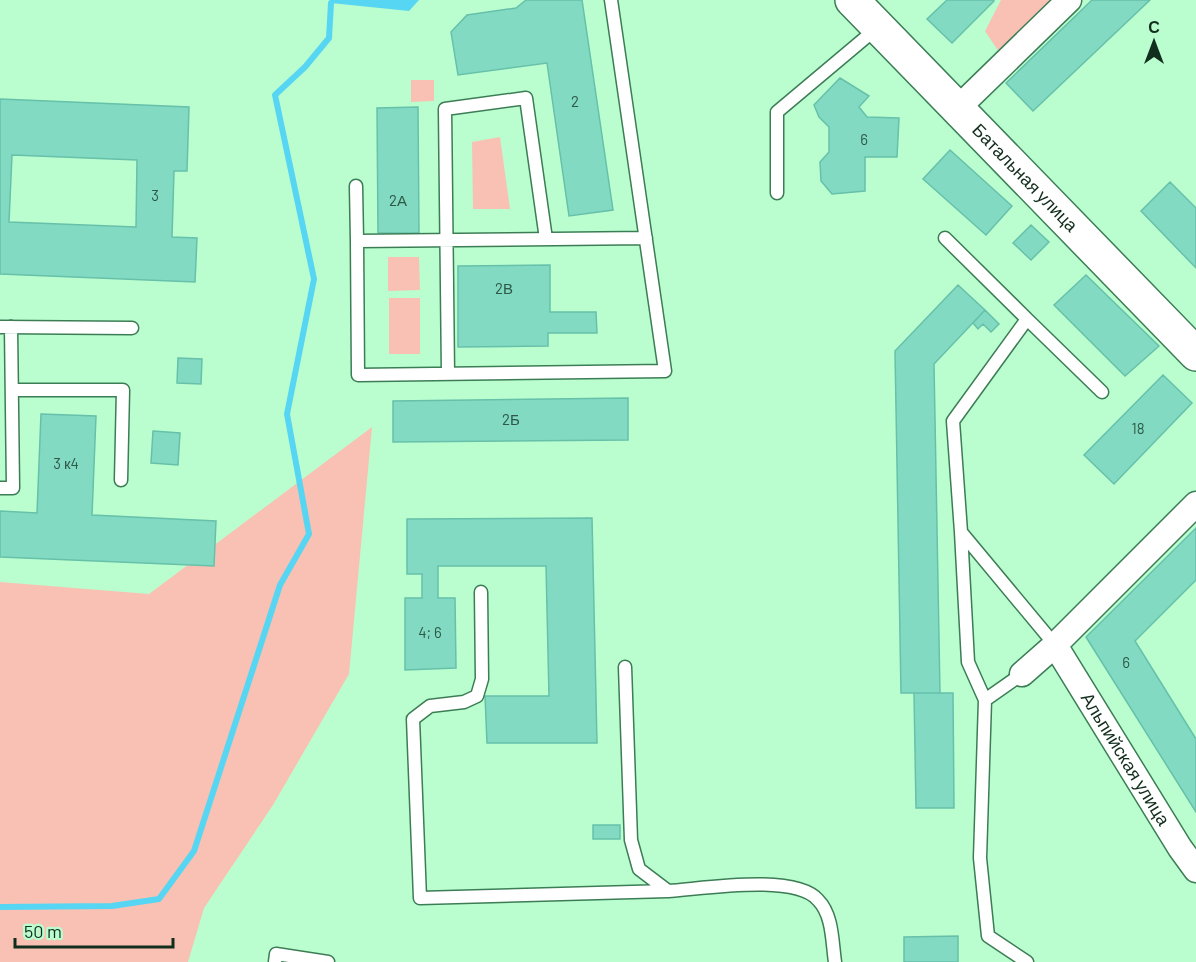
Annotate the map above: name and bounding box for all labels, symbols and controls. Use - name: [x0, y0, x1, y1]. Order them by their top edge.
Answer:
- north arrow: [1124, 12, 1184, 72]
- text: С: [1148, 17, 1160, 36]
- house number: 2: [571, 92, 579, 110]
- street label: Батальная улица: [968, 118, 1084, 237]
- house number: 6: [860, 130, 868, 148]
- house number: 3: [151, 186, 159, 204]
- house number: 2А: [389, 191, 407, 209]
- house number: 2В: [495, 279, 513, 297]
- house number: 2Б: [502, 410, 520, 428]
- house number: 18: [1131, 419, 1145, 437]
- house number: 3 к4: [53, 454, 79, 472]
- house number: 4; 6: [418, 623, 442, 641]
- house number: 6: [1122, 653, 1130, 671]
- street label: Альпийская улица: [1077, 688, 1176, 830]
- scale bar: [15, 911, 172, 949]
- text: 50 m: [24, 920, 62, 942]

